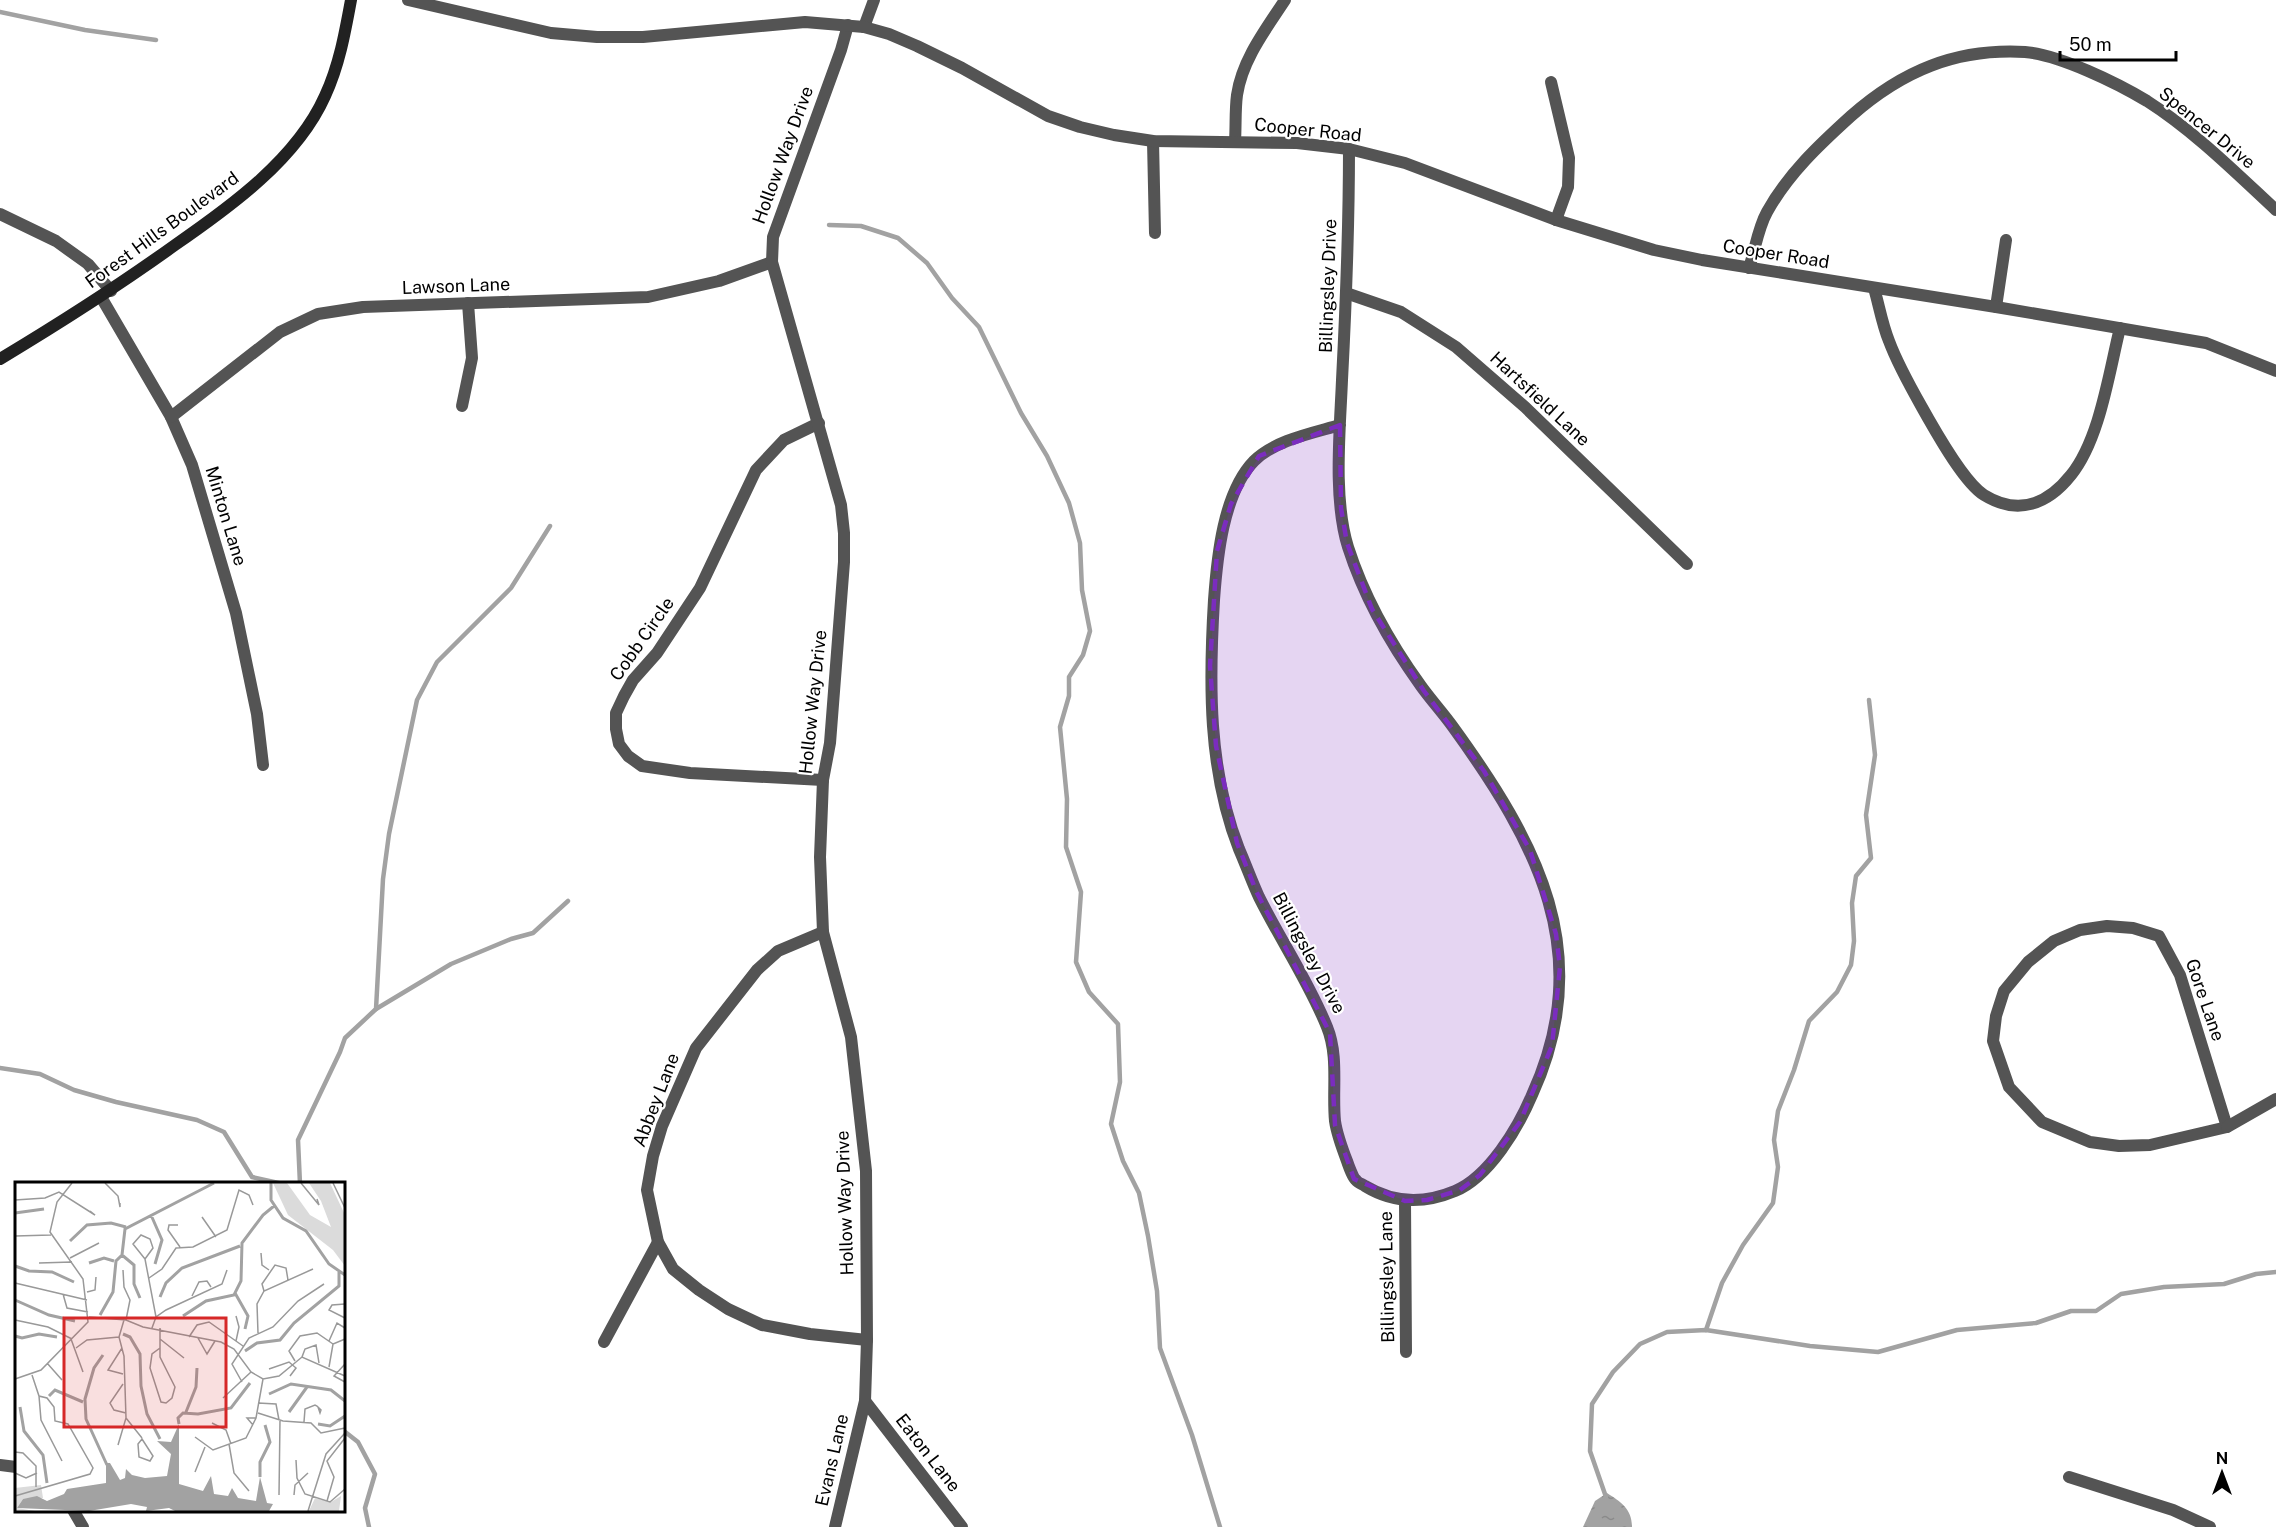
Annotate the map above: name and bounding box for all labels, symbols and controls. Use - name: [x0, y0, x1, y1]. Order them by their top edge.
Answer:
- scale bar: [2060, 24, 2176, 62]
- text: 50 m: [2069, 34, 2112, 55]
- street label: Spencer Drive: [2155, 82, 2260, 173]
- street label: Hollow Way Drive: [748, 83, 817, 227]
- street label: Cooper Road: [1253, 113, 1363, 146]
- street label: Forest Hills Boulevard: [81, 167, 242, 292]
- street label: Billingsley Drive: [1315, 219, 1340, 353]
- street label: Cooper Road: [1721, 235, 1831, 272]
- street label: Lawson Lane: [402, 273, 510, 298]
- street label: Hartsfield Lane: [1486, 347, 1595, 450]
- street label: Minton Lane: [201, 464, 252, 568]
- street label: Cobb Circle: [605, 593, 678, 684]
- street label: Hollow Way Drive: [794, 629, 831, 775]
- street label: Billingsley Drive: [1269, 889, 1350, 1017]
- street label: Gore Lane: [2182, 956, 2229, 1044]
- street label: Abbey Lane: [628, 1050, 683, 1150]
- street label: Hollow Way Drive: [831, 1130, 858, 1276]
- inset map: [15, 1182, 345, 1512]
- street label: Billingsley Lane: [1375, 1211, 1398, 1343]
- street label: Eaton Lane: [892, 1410, 965, 1496]
- street label: Evans Lane: [811, 1412, 852, 1508]
- north arrow: [2192, 1443, 2252, 1503]
- text: N: [2216, 1449, 2228, 1468]

